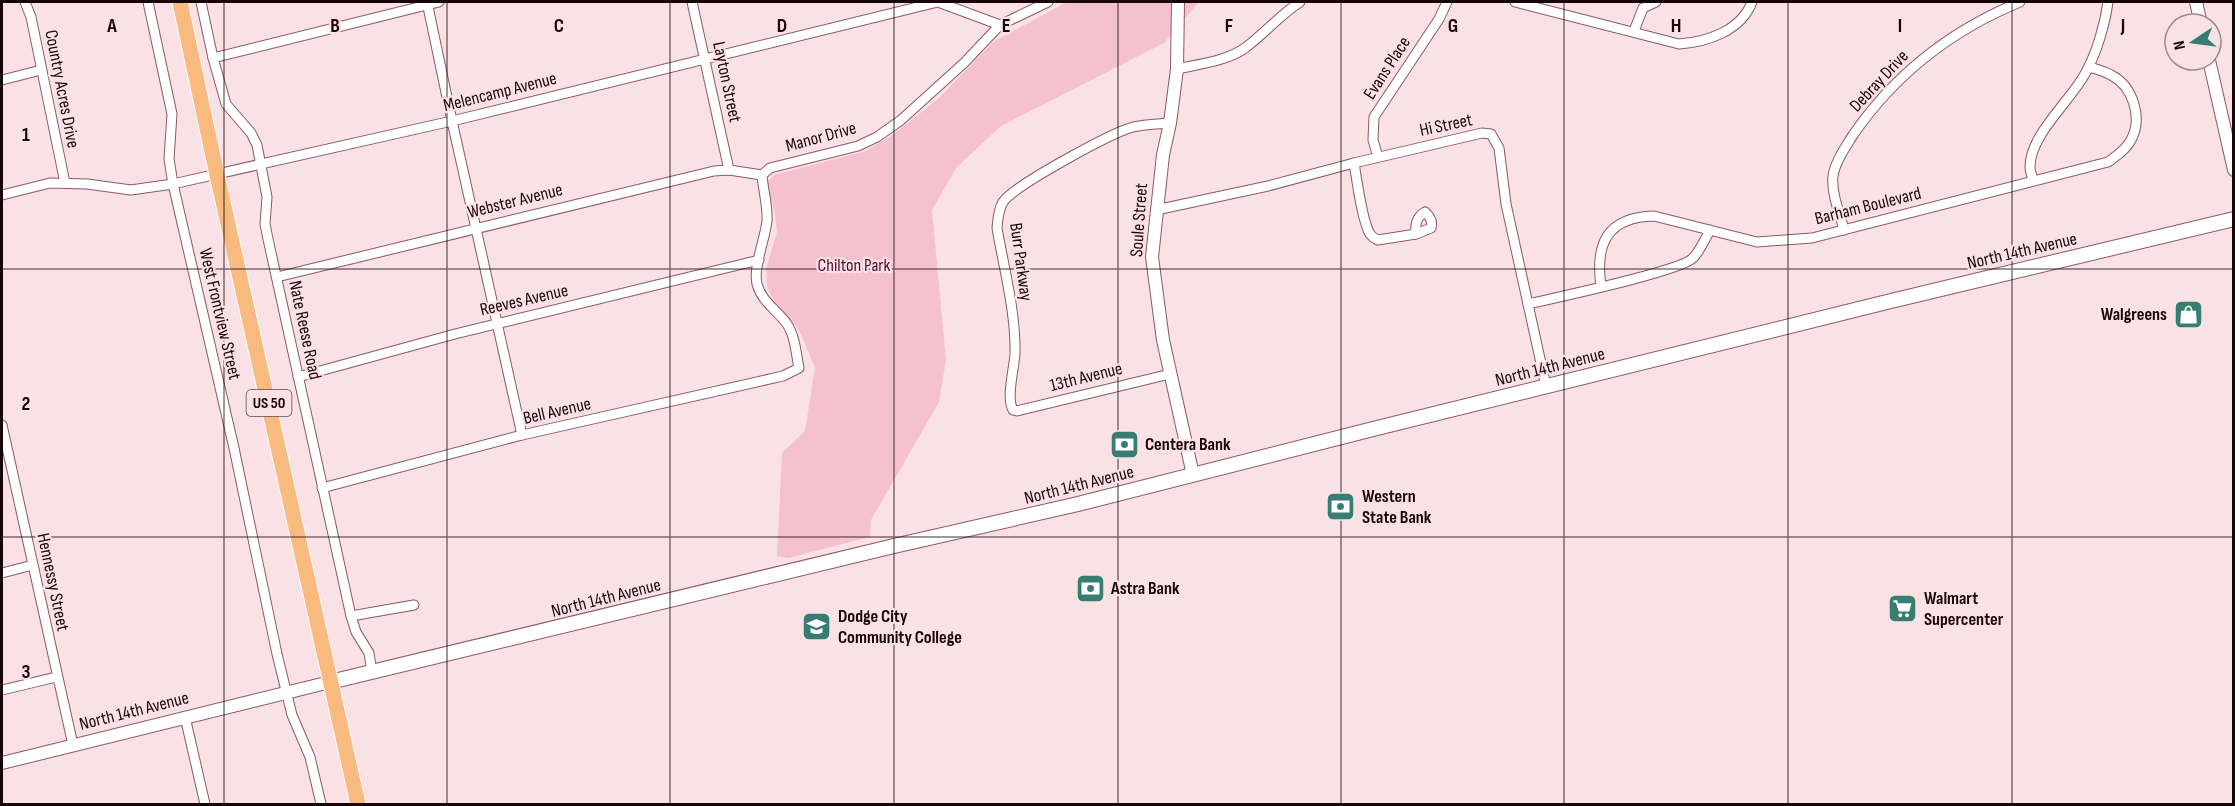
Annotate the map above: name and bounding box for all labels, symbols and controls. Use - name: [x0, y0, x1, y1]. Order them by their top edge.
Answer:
- north arrow: [2163, 12, 2223, 72]
- text: A: [106, 14, 117, 38]
- text: B: [330, 14, 340, 38]
- text: C: [554, 14, 564, 38]
- text: D: [777, 14, 787, 38]
- text: E: [1002, 14, 1010, 38]
- text: F: [1225, 14, 1233, 38]
- text: G: [1448, 14, 1458, 38]
- text: H: [1671, 14, 1681, 38]
- text: I: [1898, 14, 1902, 38]
- text: J: [2120, 14, 2125, 38]
- street label: Country Acres Drive: [40, 28, 84, 150]
- street label: Evans Place: [1359, 33, 1415, 103]
- text: N: [2170, 39, 2190, 51]
- street label: Layton Street: [708, 40, 746, 125]
- street label: Debray Drive: [1845, 46, 1913, 116]
- street label: Melencamp Avenue: [441, 68, 559, 116]
- street label: Hi Street: [1418, 109, 1475, 141]
- street label: Manor Drive: [783, 118, 859, 156]
- text: 1: [22, 123, 30, 147]
- street label: Webster Avenue: [465, 179, 565, 223]
- street label: Soule Street: [1126, 182, 1152, 258]
- street label: Barham Boulevard: [1813, 183, 1923, 229]
- street label: Burr Parkway: [1005, 222, 1037, 302]
- street label: North 14th Avenue: [1965, 228, 2079, 274]
- street label: West Frontview Street: [195, 246, 245, 382]
- park label: Chilton Park: [818, 255, 891, 276]
- street label: Nate Reese Road: [284, 279, 326, 381]
- street label: Reeves Avenue: [478, 280, 570, 320]
- shop icon: Walgreens: [2172, 298, 2204, 330]
- place label: Walgreens: [2101, 304, 2167, 325]
- street label: North 14th Avenue: [1493, 343, 1607, 391]
- street label: 13th Avenue: [1048, 358, 1124, 396]
- road number: US 50: [246, 390, 292, 416]
- text: 2: [22, 392, 30, 416]
- street label: Bell Avenue: [521, 393, 593, 429]
- bank icon: Centera Bank: [1108, 428, 1140, 460]
- place label: Centera Bank: [1145, 434, 1231, 455]
- street label: North 14th Avenue: [1022, 461, 1136, 509]
- place label: Western State Bank: [1362, 486, 1432, 528]
- bank icon: Western State Bank: [1325, 490, 1357, 522]
- street label: Hennessy Street: [32, 531, 74, 633]
- bank icon: Astra Bank: [1074, 572, 1106, 604]
- street label: North 14th Avenue: [549, 574, 663, 622]
- place label: Astra Bank: [1110, 578, 1180, 599]
- place label: Walmart Supercenter: [1924, 588, 2004, 630]
- supermarket icon: Walmart Supercenter: [1887, 592, 1919, 624]
- place label: Dodge City Community College: [838, 606, 962, 648]
- school or university icon: Dodge City Community College: [801, 610, 833, 642]
- text: 3: [22, 660, 31, 684]
- street label: North 14th Avenue: [77, 687, 191, 735]

